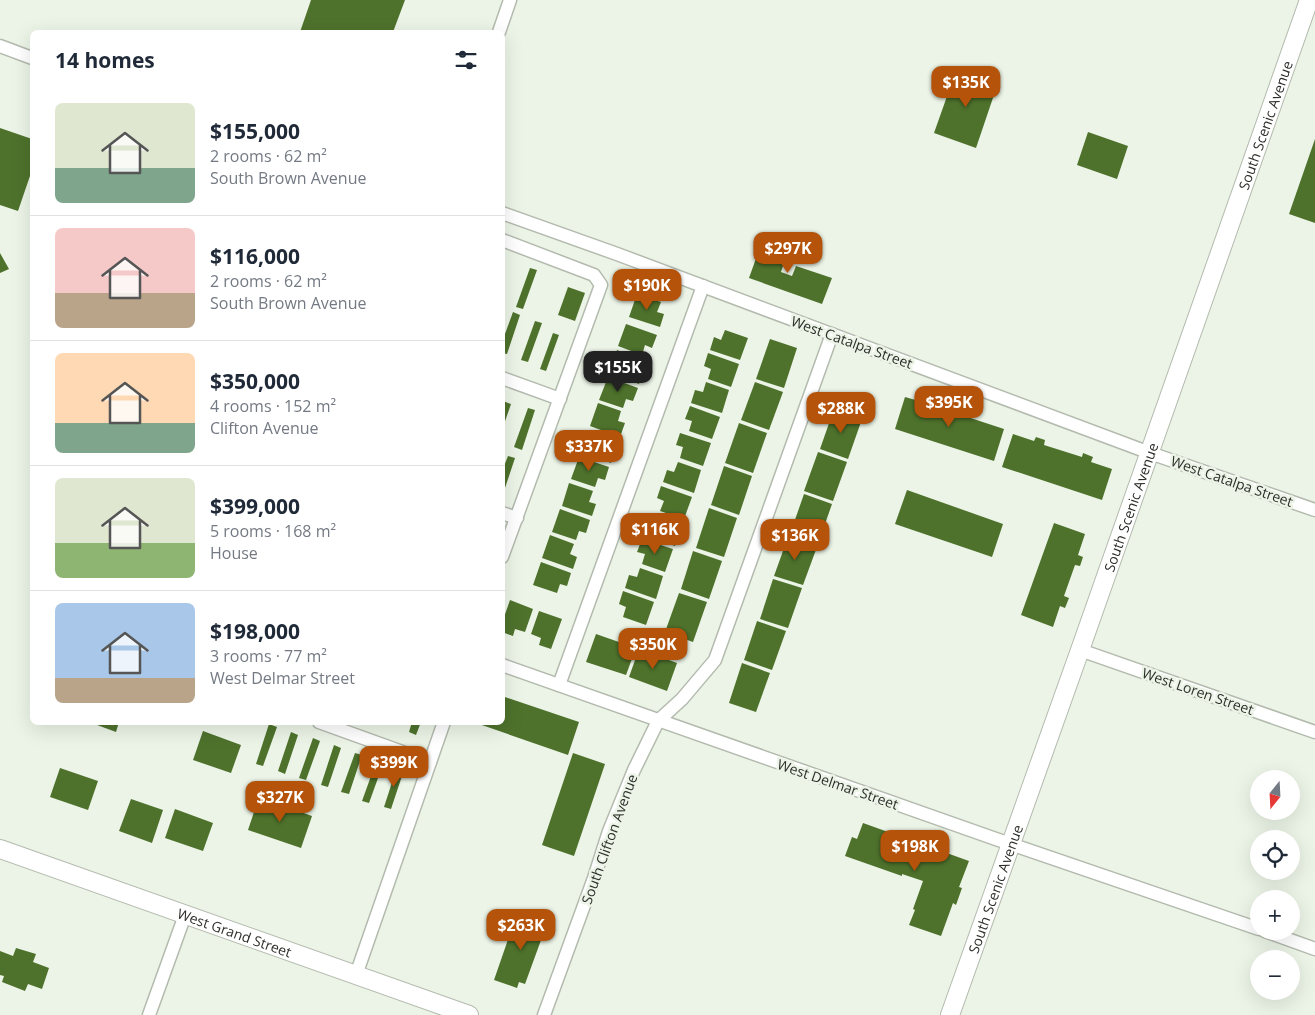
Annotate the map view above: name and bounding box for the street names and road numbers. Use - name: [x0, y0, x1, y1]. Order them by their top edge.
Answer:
- street label: South Scenic Avenue: [1233, 58, 1296, 192]
- street label: West Catalpa Street: [789, 311, 915, 373]
- street label: South Scenic Avenue: [1099, 440, 1162, 574]
- street label: West Catalpa Street: [1168, 451, 1296, 511]
- street label: West Loren Street: [1140, 663, 1256, 719]
- street label: West Delmar Street: [775, 754, 901, 814]
- street label: South Clifton Avenue: [577, 771, 641, 907]
- street label: South Scenic Avenue: [963, 822, 1027, 956]
- street label: West Grand Street: [175, 903, 294, 961]

